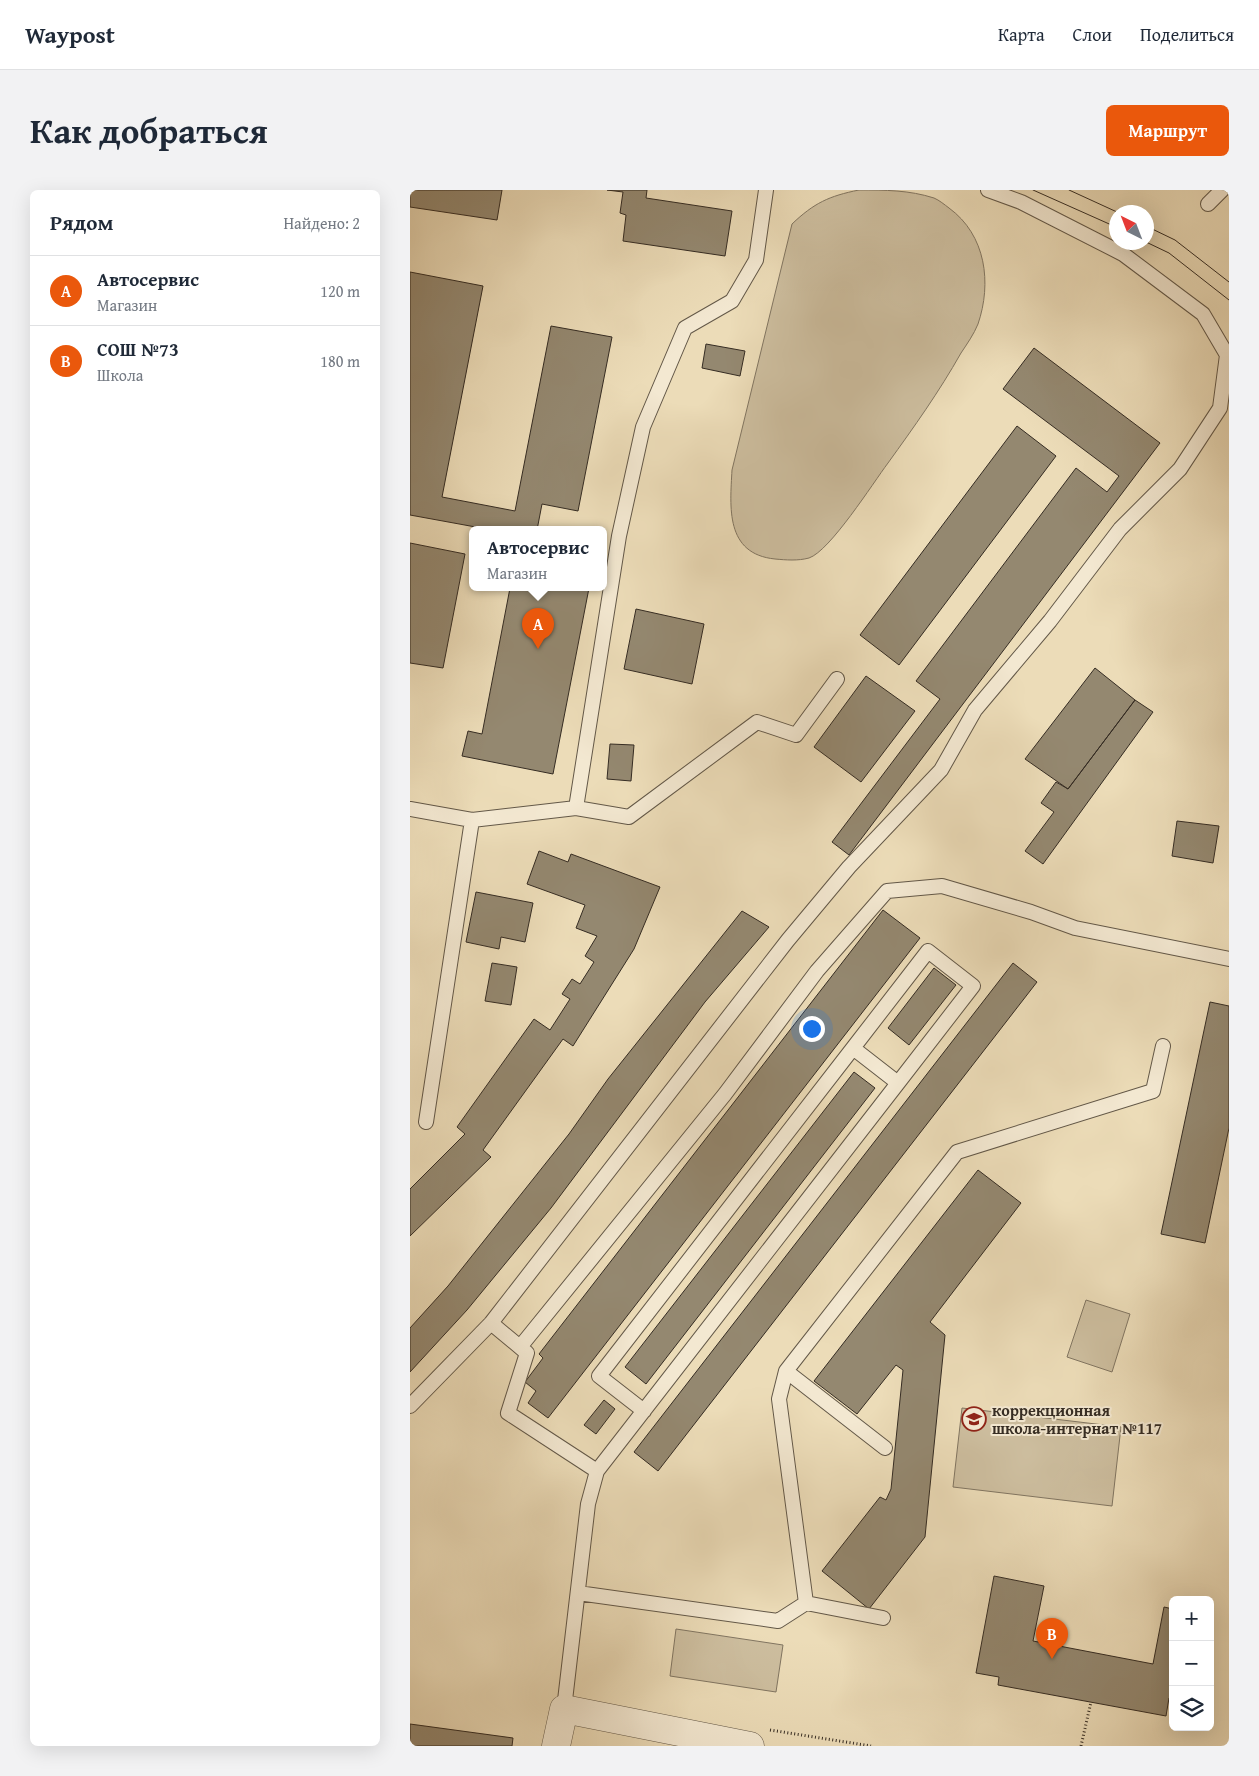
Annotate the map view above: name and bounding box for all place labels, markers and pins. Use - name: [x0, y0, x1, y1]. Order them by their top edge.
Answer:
- pin: A: [522, 608, 554, 649]
- place label: коррекционная школа-интернат №117: [992, 1398, 1162, 1440]
- school or university icon: коррекционная школа-интернат №117: [961, 1406, 987, 1432]
- pin: B: [1036, 1618, 1068, 1659]

